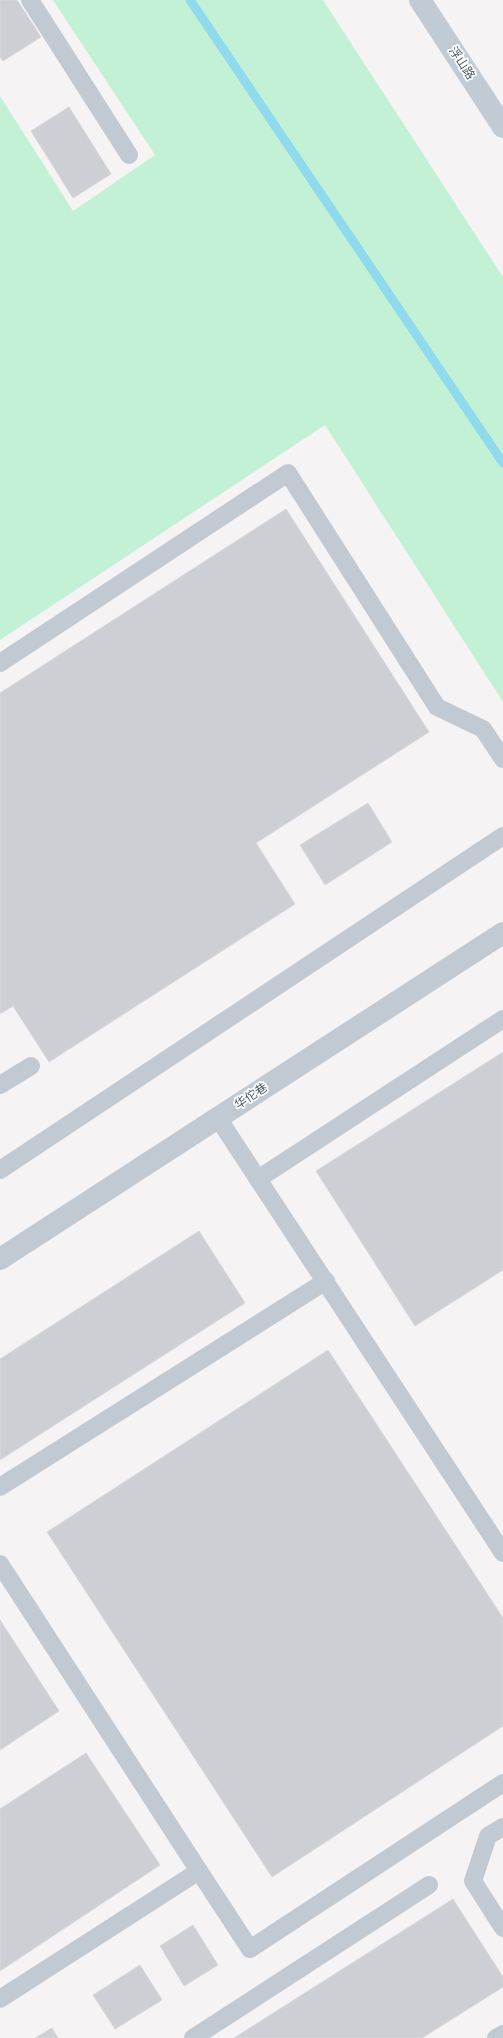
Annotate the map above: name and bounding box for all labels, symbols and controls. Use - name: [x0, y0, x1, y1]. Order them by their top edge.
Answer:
- street label: 浮山路: [447, 44, 478, 81]
- street label: 华佗巷: [232, 1080, 269, 1111]

